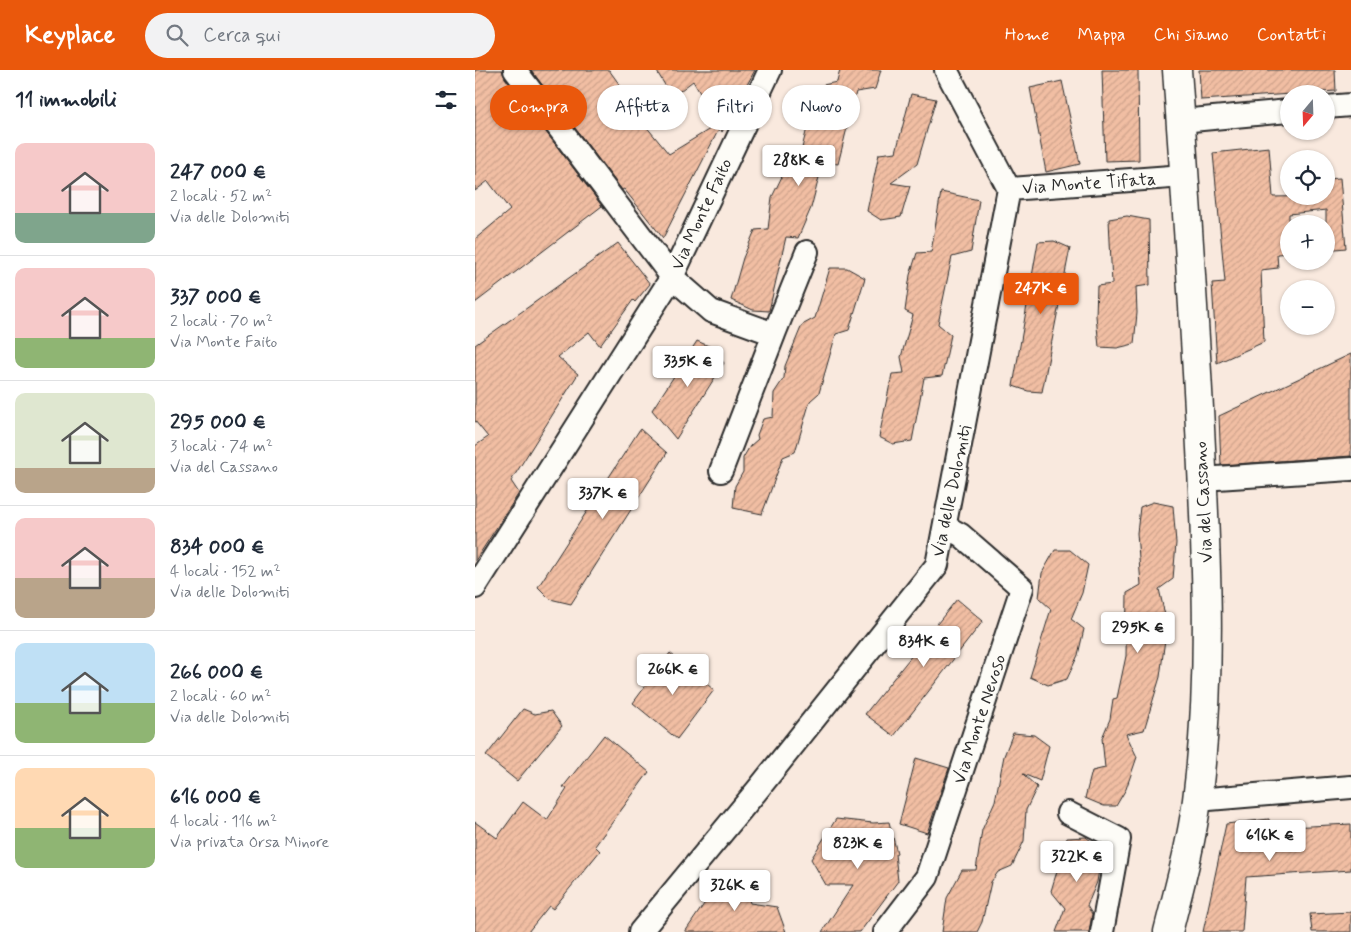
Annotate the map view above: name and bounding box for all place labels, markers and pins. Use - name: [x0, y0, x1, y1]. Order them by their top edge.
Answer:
- pin: 288K €: [758, 144, 840, 187]
- pin: 247K €: [1000, 272, 1082, 315]
- pin: 335K €: [647, 346, 729, 388]
- pin: 337K €: [562, 478, 644, 520]
- pin: 295K €: [1097, 612, 1179, 654]
- pin: 834K €: [883, 626, 965, 668]
- pin: 266K €: [632, 654, 714, 696]
- pin: 616K €: [1229, 820, 1311, 862]
- pin: 823K €: [817, 828, 899, 870]
- pin: 322K €: [1036, 840, 1118, 883]
- pin: 326K €: [694, 870, 776, 912]

